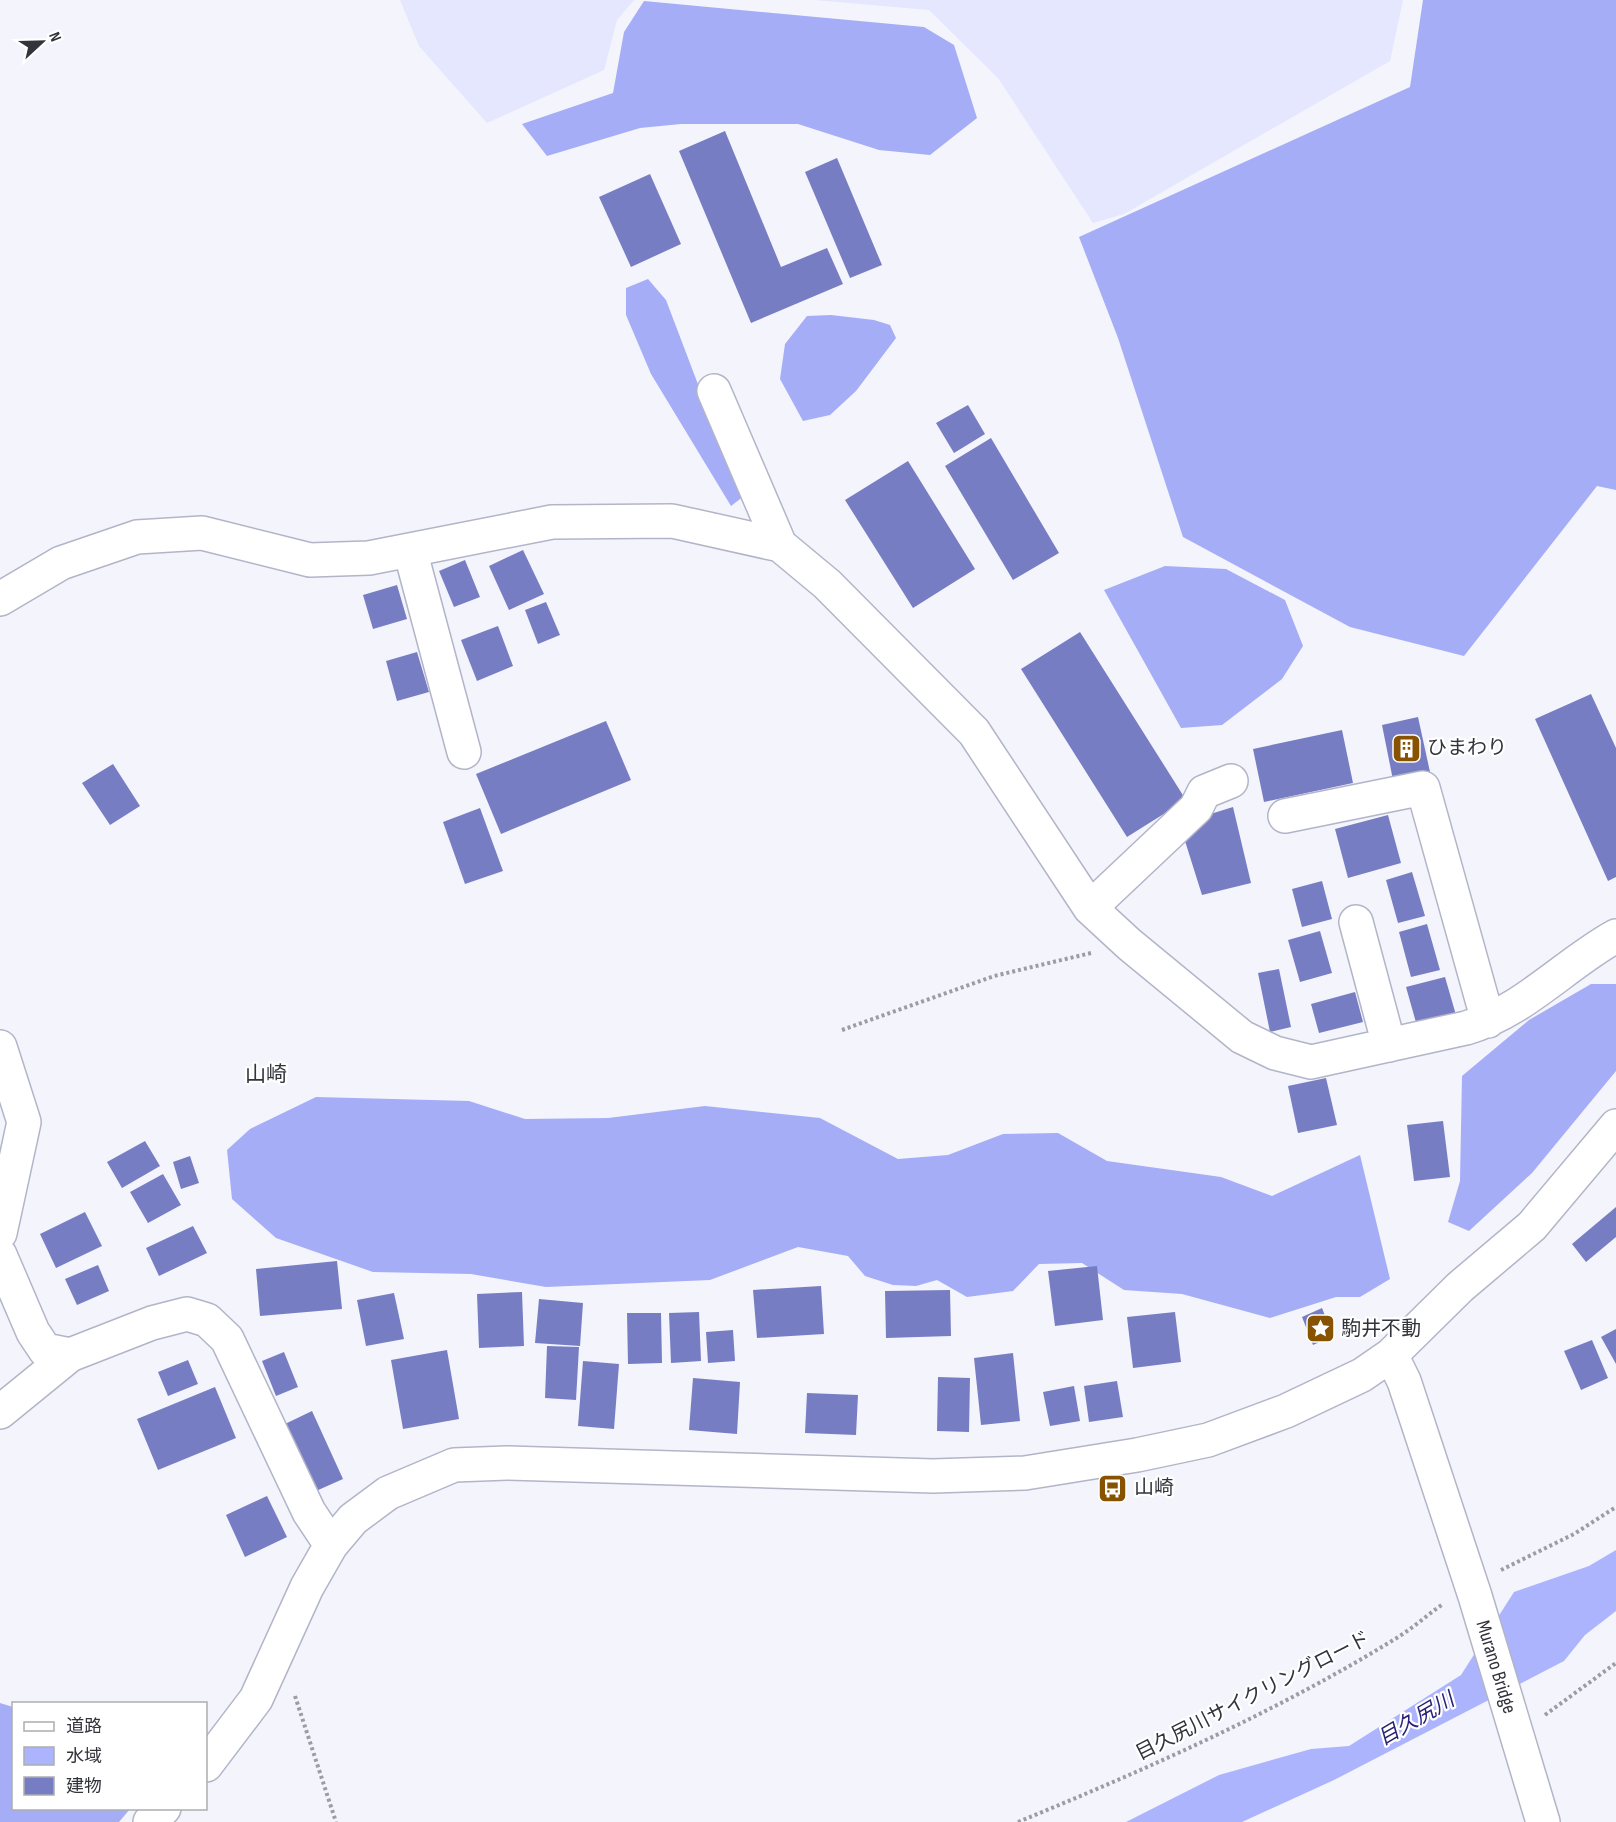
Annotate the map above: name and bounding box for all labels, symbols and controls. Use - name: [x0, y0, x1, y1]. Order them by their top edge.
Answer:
- north arrow: [12, 12, 72, 72]
- text: N: [44, 29, 65, 44]
- building icon: ひまわり: [1390, 732, 1422, 764]
- place label: ひまわり: [1427, 736, 1507, 760]
- district label: 山崎: [245, 1062, 287, 1087]
- place icon: 駒井不動: [1304, 1313, 1336, 1345]
- place label: 駒井不動: [1341, 1317, 1421, 1341]
- bus stop icon: 山崎: [1097, 1472, 1129, 1504]
- place label: 山崎: [1134, 1476, 1174, 1500]
- street label: Murano Bridge: [1470, 1618, 1522, 1716]
- street label: 目久尻川サイクリングロード: [1132, 1626, 1374, 1766]
- water label: 目久尻川: [1373, 1686, 1460, 1751]
- legend: [12, 1702, 207, 1810]
- text: 道路: [66, 1716, 102, 1737]
- text: 水域: [66, 1746, 102, 1767]
- text: 建物: [66, 1776, 102, 1797]

